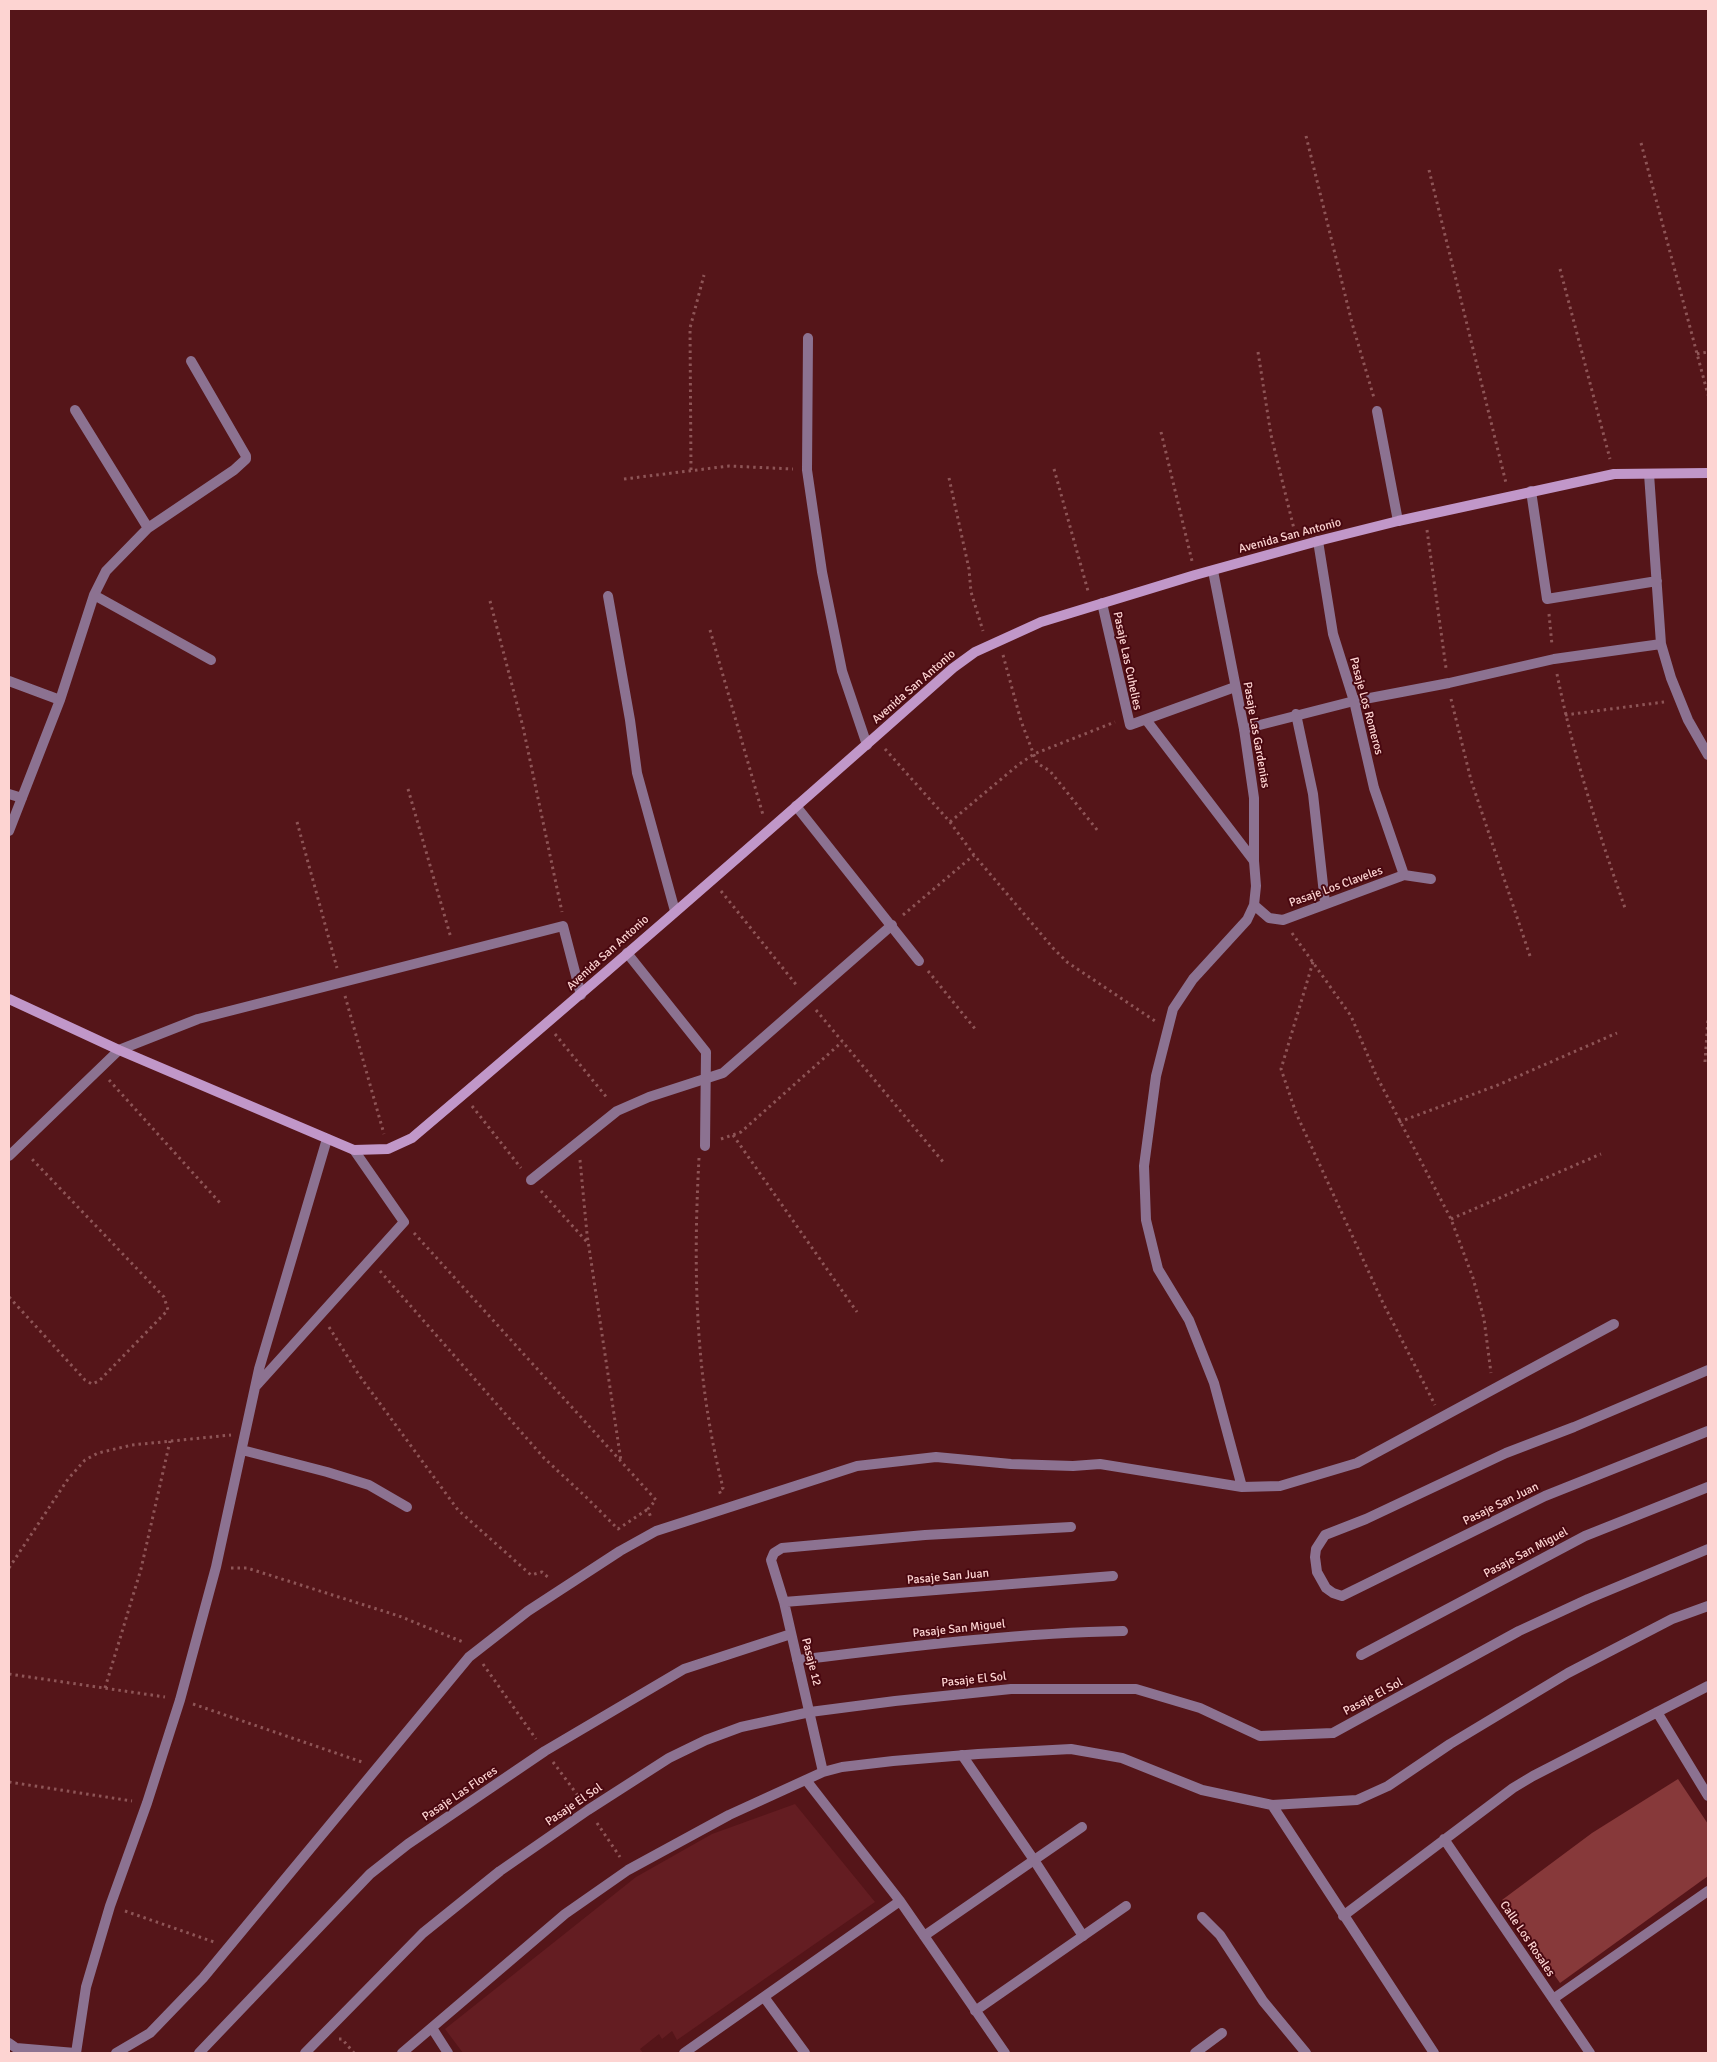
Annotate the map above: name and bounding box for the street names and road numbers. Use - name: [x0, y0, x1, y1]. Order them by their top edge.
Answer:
- street label: Avenida San Antonio: [1237, 515, 1343, 557]
- street label: Pasaje Las Cuhelies: [1110, 610, 1144, 712]
- street label: Avenida San Antonio: [869, 647, 959, 727]
- street label: Pasaje Los Romeros: [1346, 656, 1386, 756]
- street label: Pasaje Las Gardenias: [1240, 681, 1272, 789]
- street label: Pasaje Los Claveles: [1287, 863, 1385, 911]
- street label: Avenida San Antonio: [564, 912, 652, 994]
- street label: Pasaje San Juan: [1461, 1479, 1541, 1529]
- street label: Pasaje San Miguel: [1481, 1525, 1571, 1581]
- street label: Pasaje San Juan: [906, 1566, 990, 1588]
- street label: Pasaje San Miguel: [912, 1617, 1006, 1641]
- street label: Pasaje 12: [798, 1637, 824, 1687]
- street label: Pasaje El Sol: [941, 1669, 1007, 1691]
- street label: Pasaje El Sol: [1341, 1675, 1405, 1719]
- street label: Pasaje Las Flores: [420, 1764, 500, 1824]
- street label: Pasaje El Sol: [543, 1781, 605, 1829]
- street label: Calle Los Rosales: [1496, 1898, 1558, 1980]

